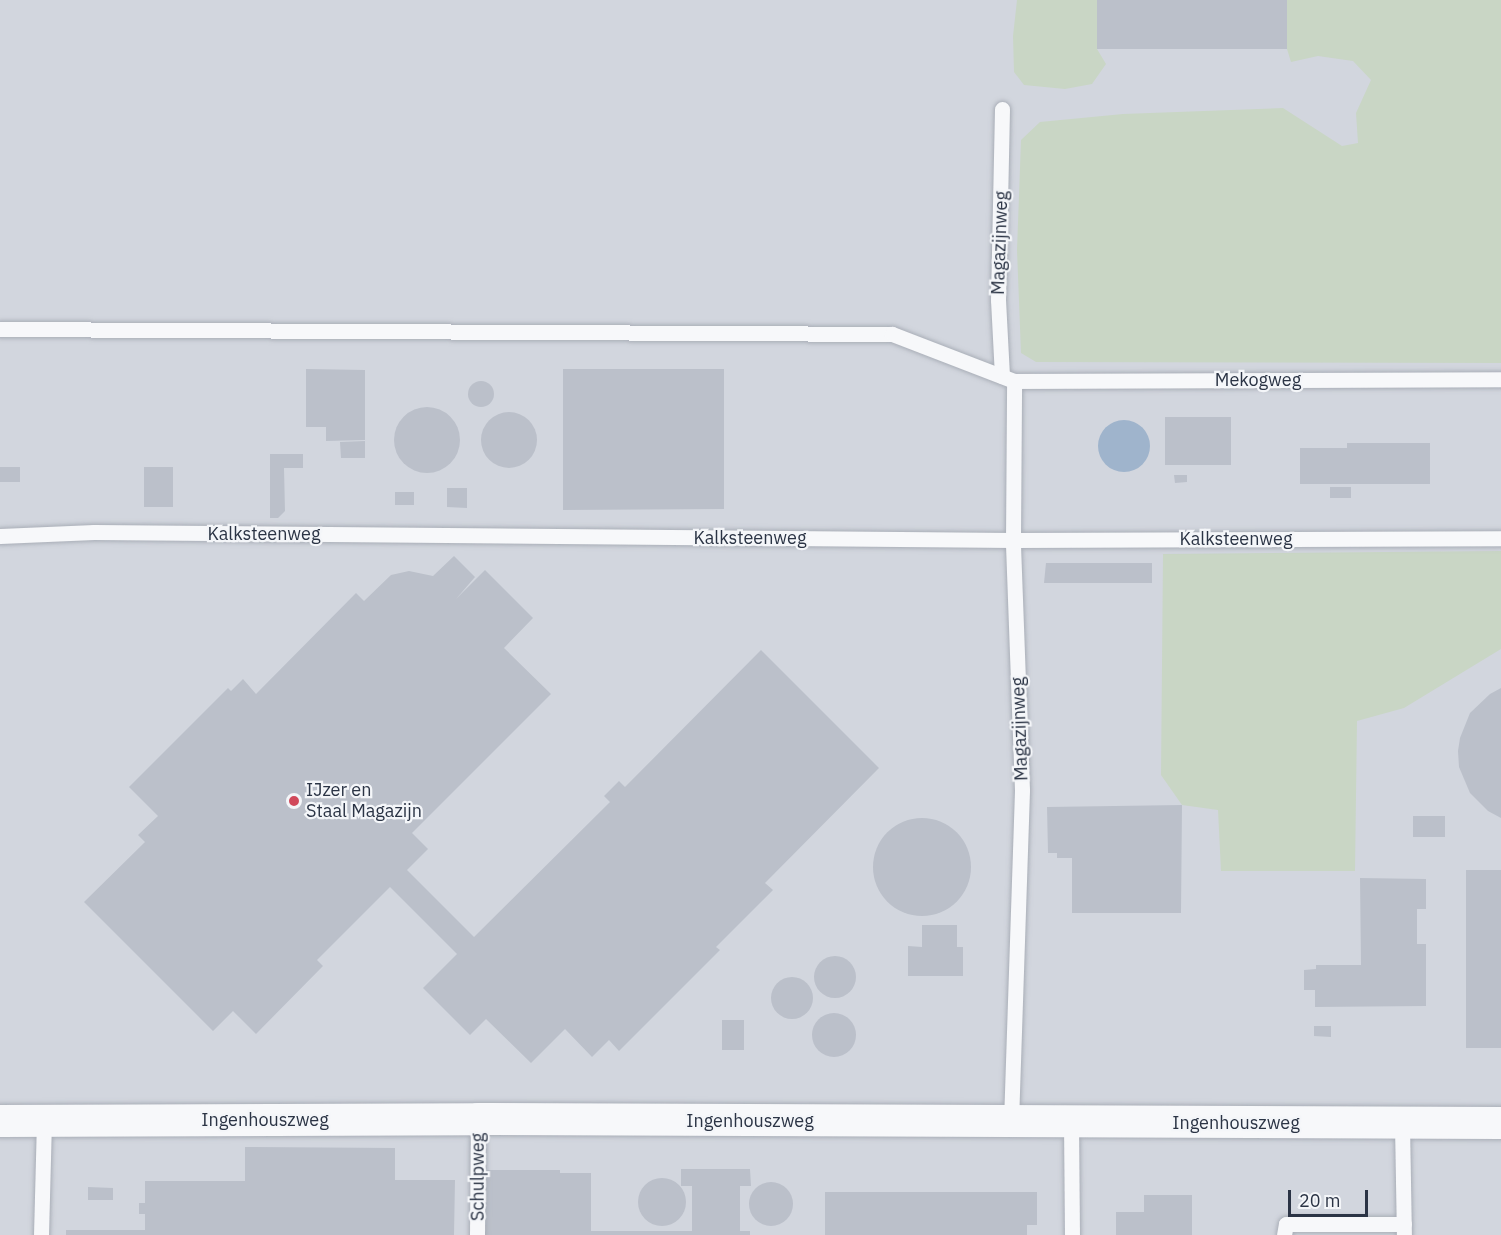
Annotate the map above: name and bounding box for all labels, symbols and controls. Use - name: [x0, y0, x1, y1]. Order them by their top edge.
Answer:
- street label: Magazijnweg: [987, 191, 1013, 295]
- street label: Mekogweg: [1215, 369, 1301, 391]
- street label: Kalksteenweg: [208, 523, 320, 545]
- street label: Kalksteenweg: [694, 527, 806, 549]
- street label: Kalksteenweg: [1180, 528, 1292, 550]
- street label: Magazijnweg: [1007, 677, 1033, 781]
- place label: IJzer en Staal Magazijn: [306, 780, 422, 822]
- marker: IJzer en Staal Magazijn: [287, 794, 301, 808]
- street label: Ingenhouszweg: [201, 1109, 329, 1131]
- street label: Ingenhouszweg: [686, 1110, 814, 1132]
- street label: Ingenhouszweg: [1172, 1112, 1300, 1134]
- street label: Schulpweg: [467, 1133, 489, 1221]
- scale bar: [1291, 1178, 1370, 1216]
- text: 20 m: [1299, 1189, 1341, 1212]

